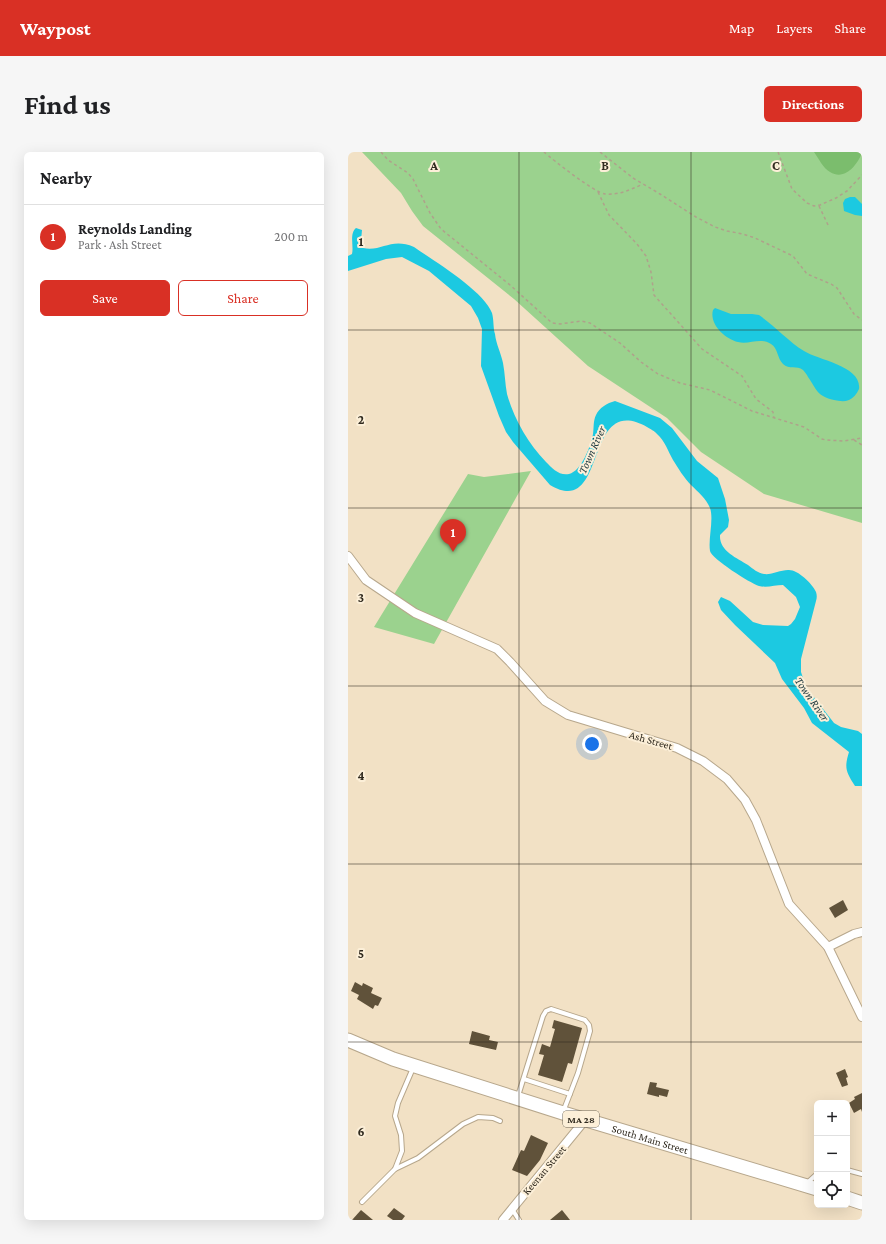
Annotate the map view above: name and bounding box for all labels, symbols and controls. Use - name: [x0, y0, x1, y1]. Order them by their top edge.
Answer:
- text: Waypost: [20, 18, 91, 39]
- text: Map: [729, 20, 754, 36]
- text: Layers: [776, 20, 813, 36]
- text: Share: [835, 20, 866, 36]
- button: Directions: [764, 86, 862, 122]
- text: Find us: [24, 89, 111, 120]
- text: A: [429, 158, 438, 173]
- text: B: [601, 158, 609, 173]
- text: C: [772, 158, 780, 173]
- text: Nearby: [40, 169, 92, 188]
- text: Reynolds Landing: [78, 221, 192, 237]
- text: 1: [51, 229, 55, 244]
- text: 200 m: [274, 229, 308, 244]
- text: 1: [359, 234, 364, 249]
- text: Park · Ash Street: [78, 237, 161, 252]
- button: Save: [40, 280, 170, 316]
- button: Share: [178, 280, 308, 316]
- text: 2: [358, 412, 365, 427]
- water label: Town River: [575, 423, 609, 476]
- pin: 1: [440, 519, 466, 552]
- text: 3: [358, 590, 364, 605]
- water label: Town River: [792, 674, 833, 724]
- street label: Ash Street: [628, 728, 674, 752]
- your location: [582, 734, 602, 754]
- text: 4: [357, 768, 365, 783]
- text: 5: [358, 946, 364, 961]
- map controls: [814, 1100, 850, 1208]
- button: +: [814, 1100, 850, 1136]
- road number: MA 28: [563, 1111, 599, 1127]
- street label: South Main Street: [610, 1122, 690, 1156]
- text: 6: [357, 1124, 365, 1139]
- button: −: [814, 1136, 850, 1172]
- street label: Keenan Street: [520, 1143, 568, 1197]
- button: locate: [814, 1172, 850, 1208]

